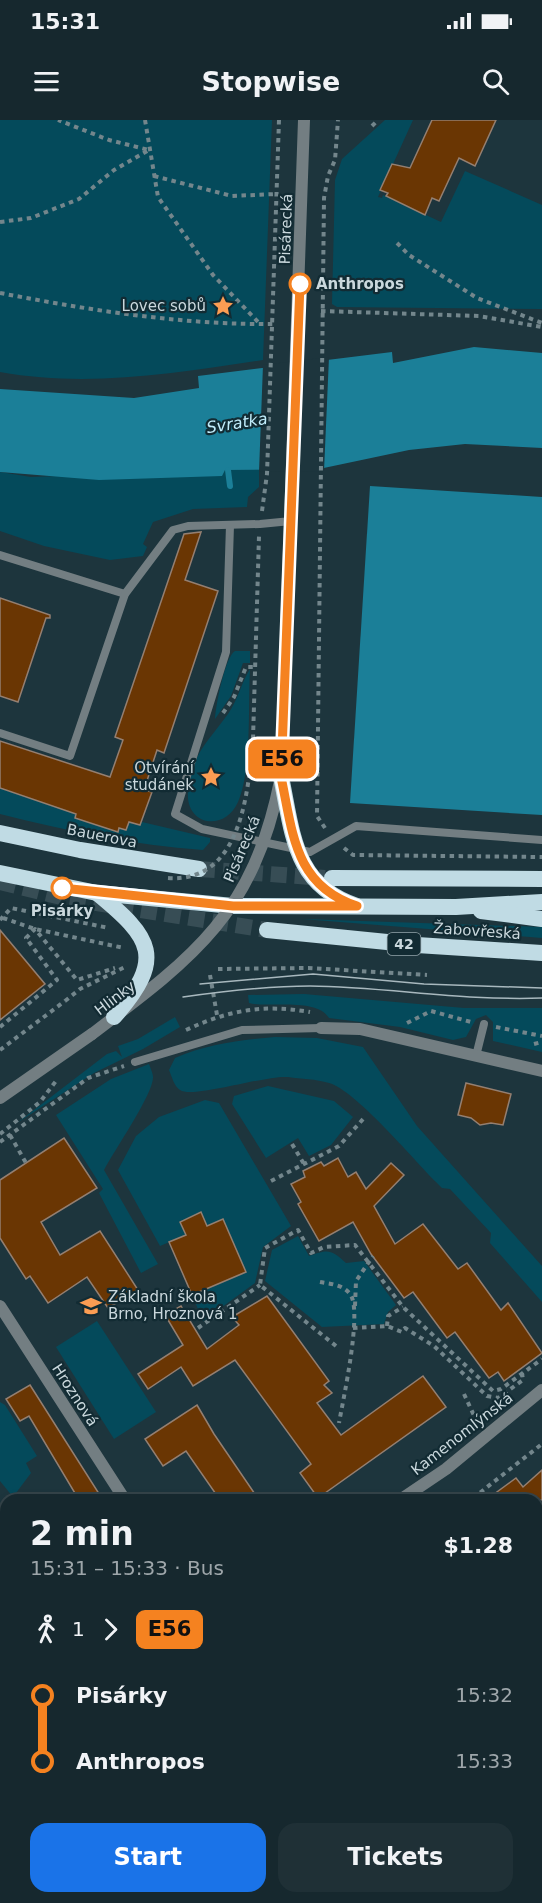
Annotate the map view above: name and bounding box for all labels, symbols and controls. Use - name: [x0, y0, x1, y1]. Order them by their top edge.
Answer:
- text: 15:31: [30, 9, 100, 34]
- icon: menu: [30, 65, 63, 98]
- icon: search: [479, 65, 512, 98]
- text: Stopwise: [202, 66, 340, 97]
- street label: Pisárecká: [276, 193, 296, 265]
- marker: Anthropos: [289, 273, 311, 295]
- place label: Anthropos: [316, 275, 404, 293]
- place icon: Lovec sobů: [211, 294, 235, 318]
- place label: Lovec sobů: [122, 297, 206, 315]
- water label: Svratka: [205, 409, 269, 437]
- line badge: E56: [248, 740, 316, 778]
- text: E56: [260, 747, 304, 771]
- place label: Otvírání studánek: [125, 759, 195, 794]
- place icon: Otvírání studánek: [199, 765, 223, 789]
- street label: Pisárecká: [220, 813, 264, 885]
- street label: Bauerova: [65, 820, 139, 852]
- marker: Pisárky: [51, 877, 73, 899]
- place label: Pisárky: [31, 902, 93, 920]
- street label: Žabovřeská: [433, 918, 521, 943]
- road number: 42: [388, 933, 420, 955]
- street label: Hlinky: [91, 977, 139, 1019]
- place label: Základní škola Brno, Hroznová 1: [108, 1288, 238, 1323]
- school or university icon: Základní škola Brno, Hroznová 1: [79, 1294, 103, 1318]
- street label: Hroznová: [48, 1360, 102, 1430]
- street label: Kamenomlýnská: [408, 1389, 516, 1479]
- text: 2 min: [30, 1514, 134, 1553]
- text: $1.28: [443, 1533, 513, 1558]
- text: 15:31 – 15:33 · Bus: [30, 1556, 224, 1580]
- icon: walk: [30, 1613, 63, 1646]
- icon: forward: [94, 1613, 127, 1646]
- text: 1: [72, 1617, 85, 1641]
- text: E56: [148, 1617, 191, 1641]
- text: Pisárky: [76, 1683, 167, 1708]
- text: 15:32: [455, 1683, 513, 1707]
- text: Anthropos: [76, 1749, 205, 1774]
- text: 15:33: [455, 1749, 513, 1773]
- button: Start: [30, 1823, 266, 1892]
- button: Tickets: [278, 1823, 513, 1892]

